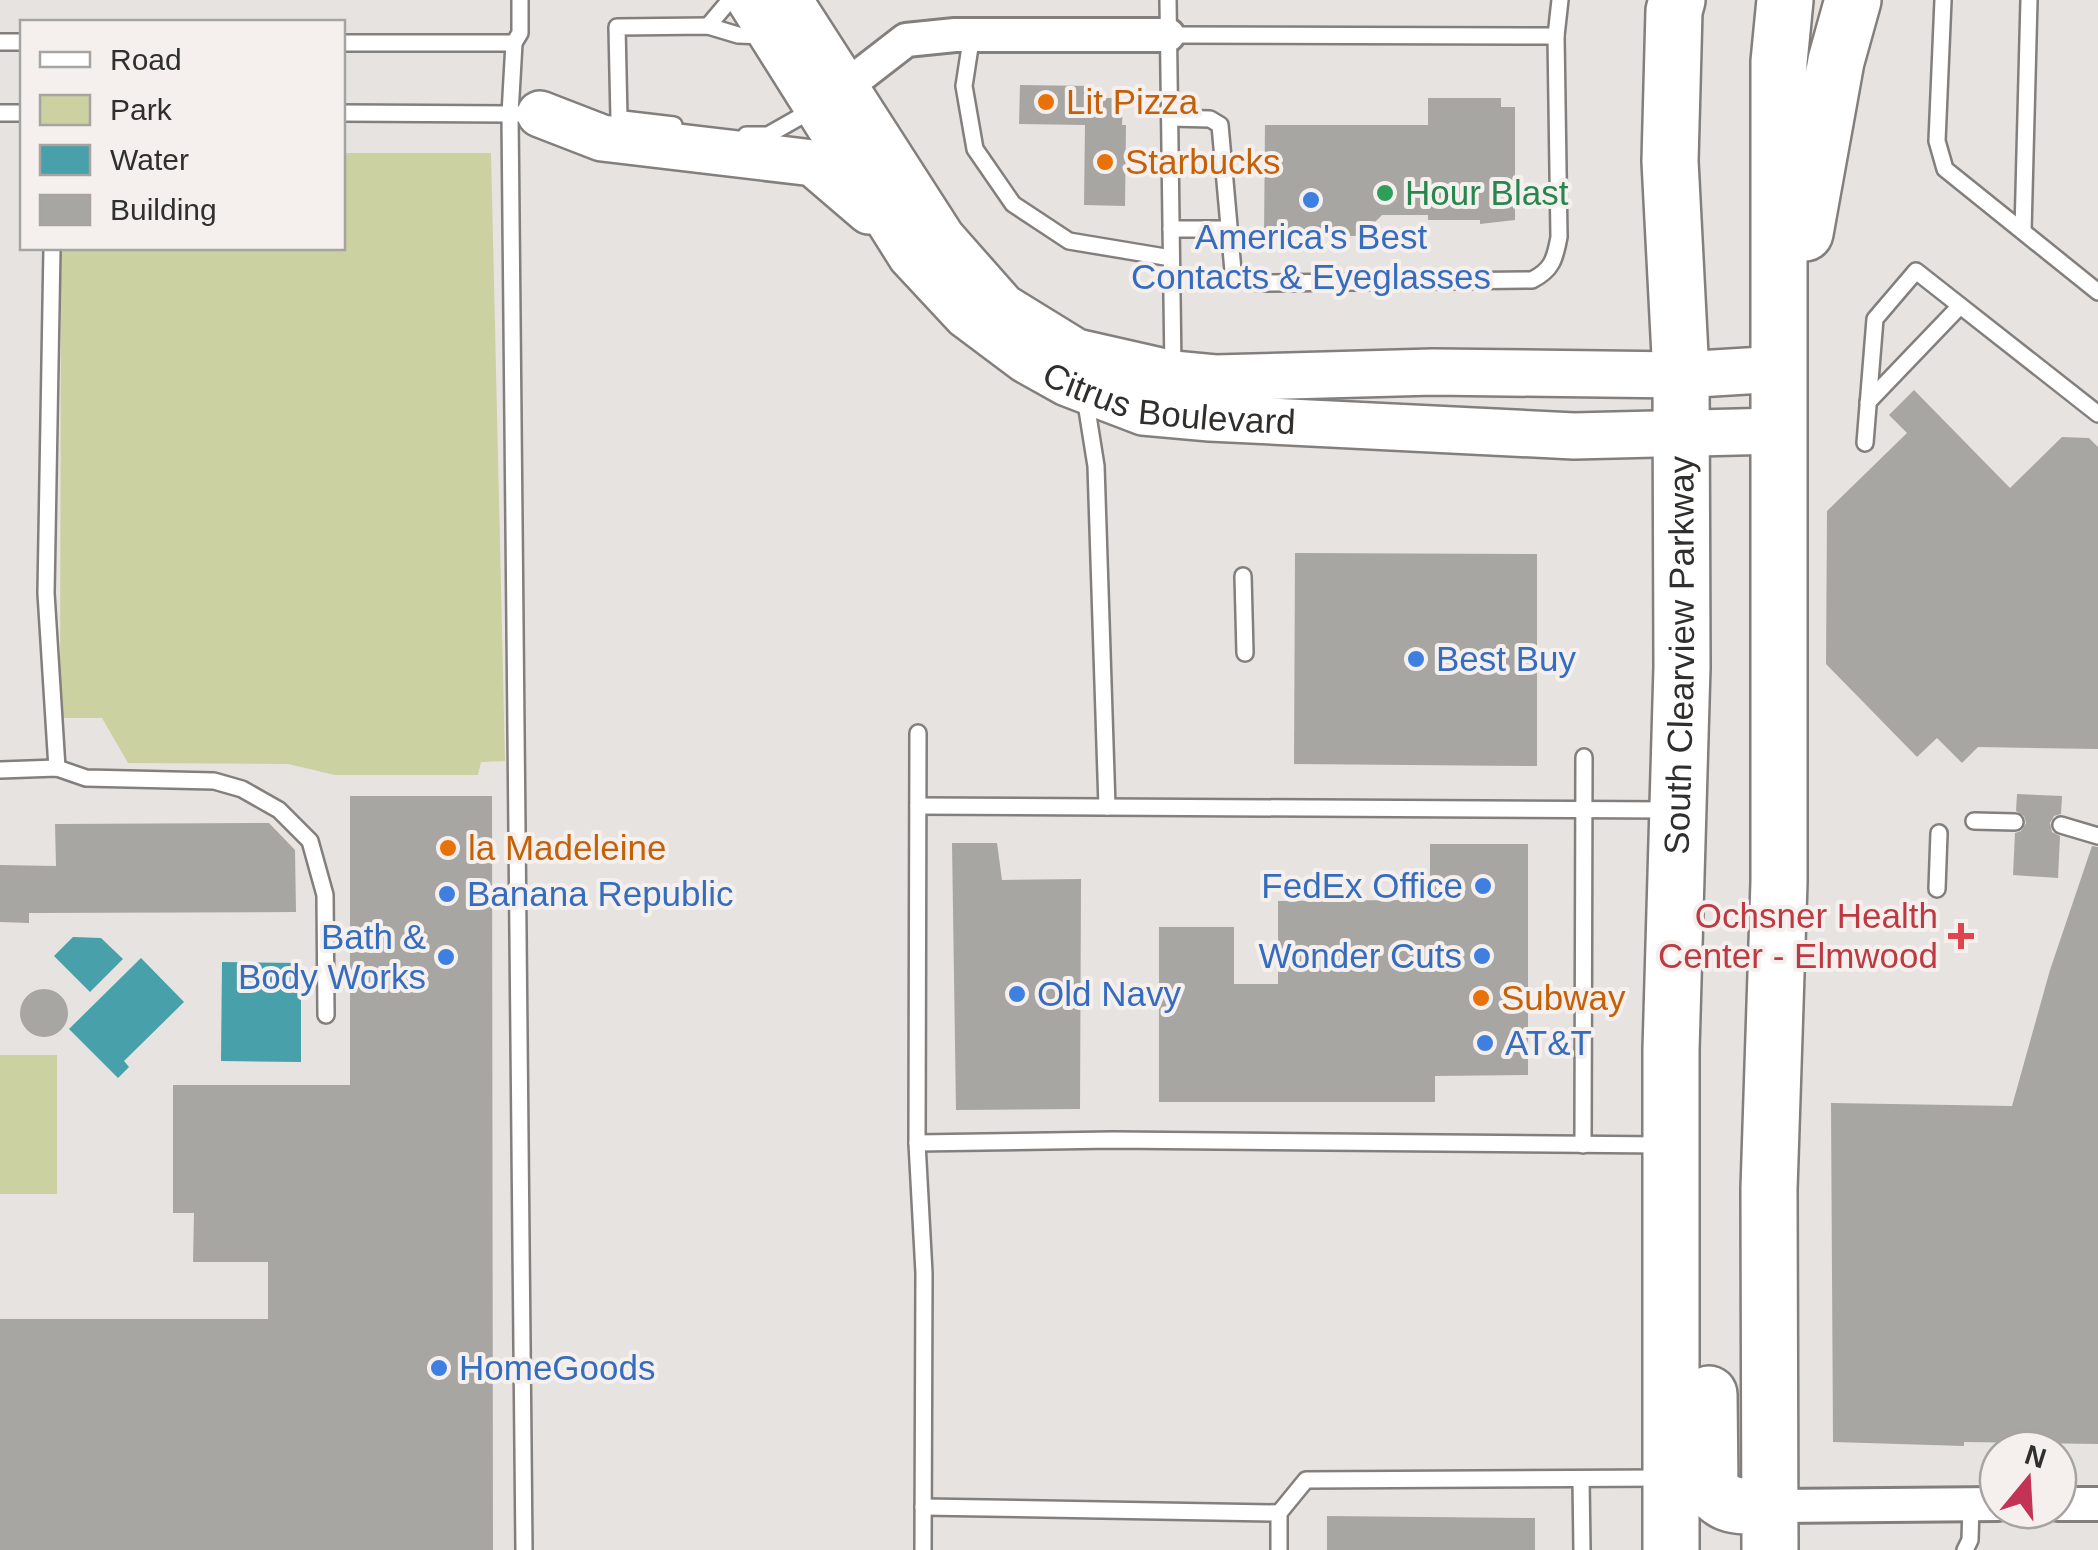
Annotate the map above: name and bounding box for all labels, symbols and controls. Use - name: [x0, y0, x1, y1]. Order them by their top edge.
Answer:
- legend: [20, 20, 345, 250]
- text: Road: [110, 43, 182, 76]
- place label: Lit Pizza: [1066, 82, 1199, 121]
- marker: Lit Pizza: [1035, 91, 1057, 113]
- text: Park: [110, 93, 173, 126]
- place label: Starbucks: [1125, 142, 1281, 181]
- text: Water: [110, 143, 189, 176]
- marker: Starbucks: [1094, 151, 1116, 173]
- place label: Hour Blast: [1405, 173, 1569, 212]
- marker: Hour Blast: [1374, 182, 1396, 204]
- marker: America's Best Contacts & Eyeglasses: [1300, 189, 1322, 211]
- text: Building: [110, 193, 217, 226]
- place label: America's Best Contacts & Eyeglasses: [1131, 217, 1491, 296]
- street label: Citrus Boulevard: [1036, 354, 1297, 441]
- street label: South Clearview Parkway: [1657, 455, 1701, 855]
- place label: Best Buy: [1436, 639, 1577, 678]
- marker: Best Buy: [1405, 648, 1427, 670]
- place label: la Madeleine: [468, 828, 666, 867]
- marker: la Madeleine: [437, 837, 459, 859]
- place label: FedEx Office: [1261, 866, 1463, 905]
- place label: Banana Republic: [467, 874, 734, 913]
- marker: FedEx Office: [1472, 875, 1494, 897]
- marker: Banana Republic: [436, 883, 458, 905]
- place label: Ochsner Health Center - Elmwood: [1658, 896, 1938, 975]
- place label: Bath & Body Works: [238, 917, 426, 996]
- marker: Ochsner Health Center - Elmwood: [1948, 923, 1974, 949]
- place label: Wonder Cuts: [1258, 936, 1462, 975]
- marker: Wonder Cuts: [1471, 945, 1493, 967]
- marker: Bath & Body Works: [435, 946, 457, 968]
- place label: Old Navy: [1037, 974, 1181, 1013]
- place label: Subway: [1501, 978, 1626, 1017]
- marker: Old Navy: [1006, 983, 1028, 1005]
- marker: Subway: [1470, 987, 1492, 1009]
- place label: AT&T: [1505, 1023, 1592, 1062]
- marker: AT&T: [1474, 1032, 1496, 1054]
- place label: HomeGoods: [459, 1348, 655, 1387]
- marker: HomeGoods: [428, 1357, 450, 1379]
- north arrow: [1978, 1430, 2078, 1530]
- text: N: [2021, 1439, 2050, 1475]

